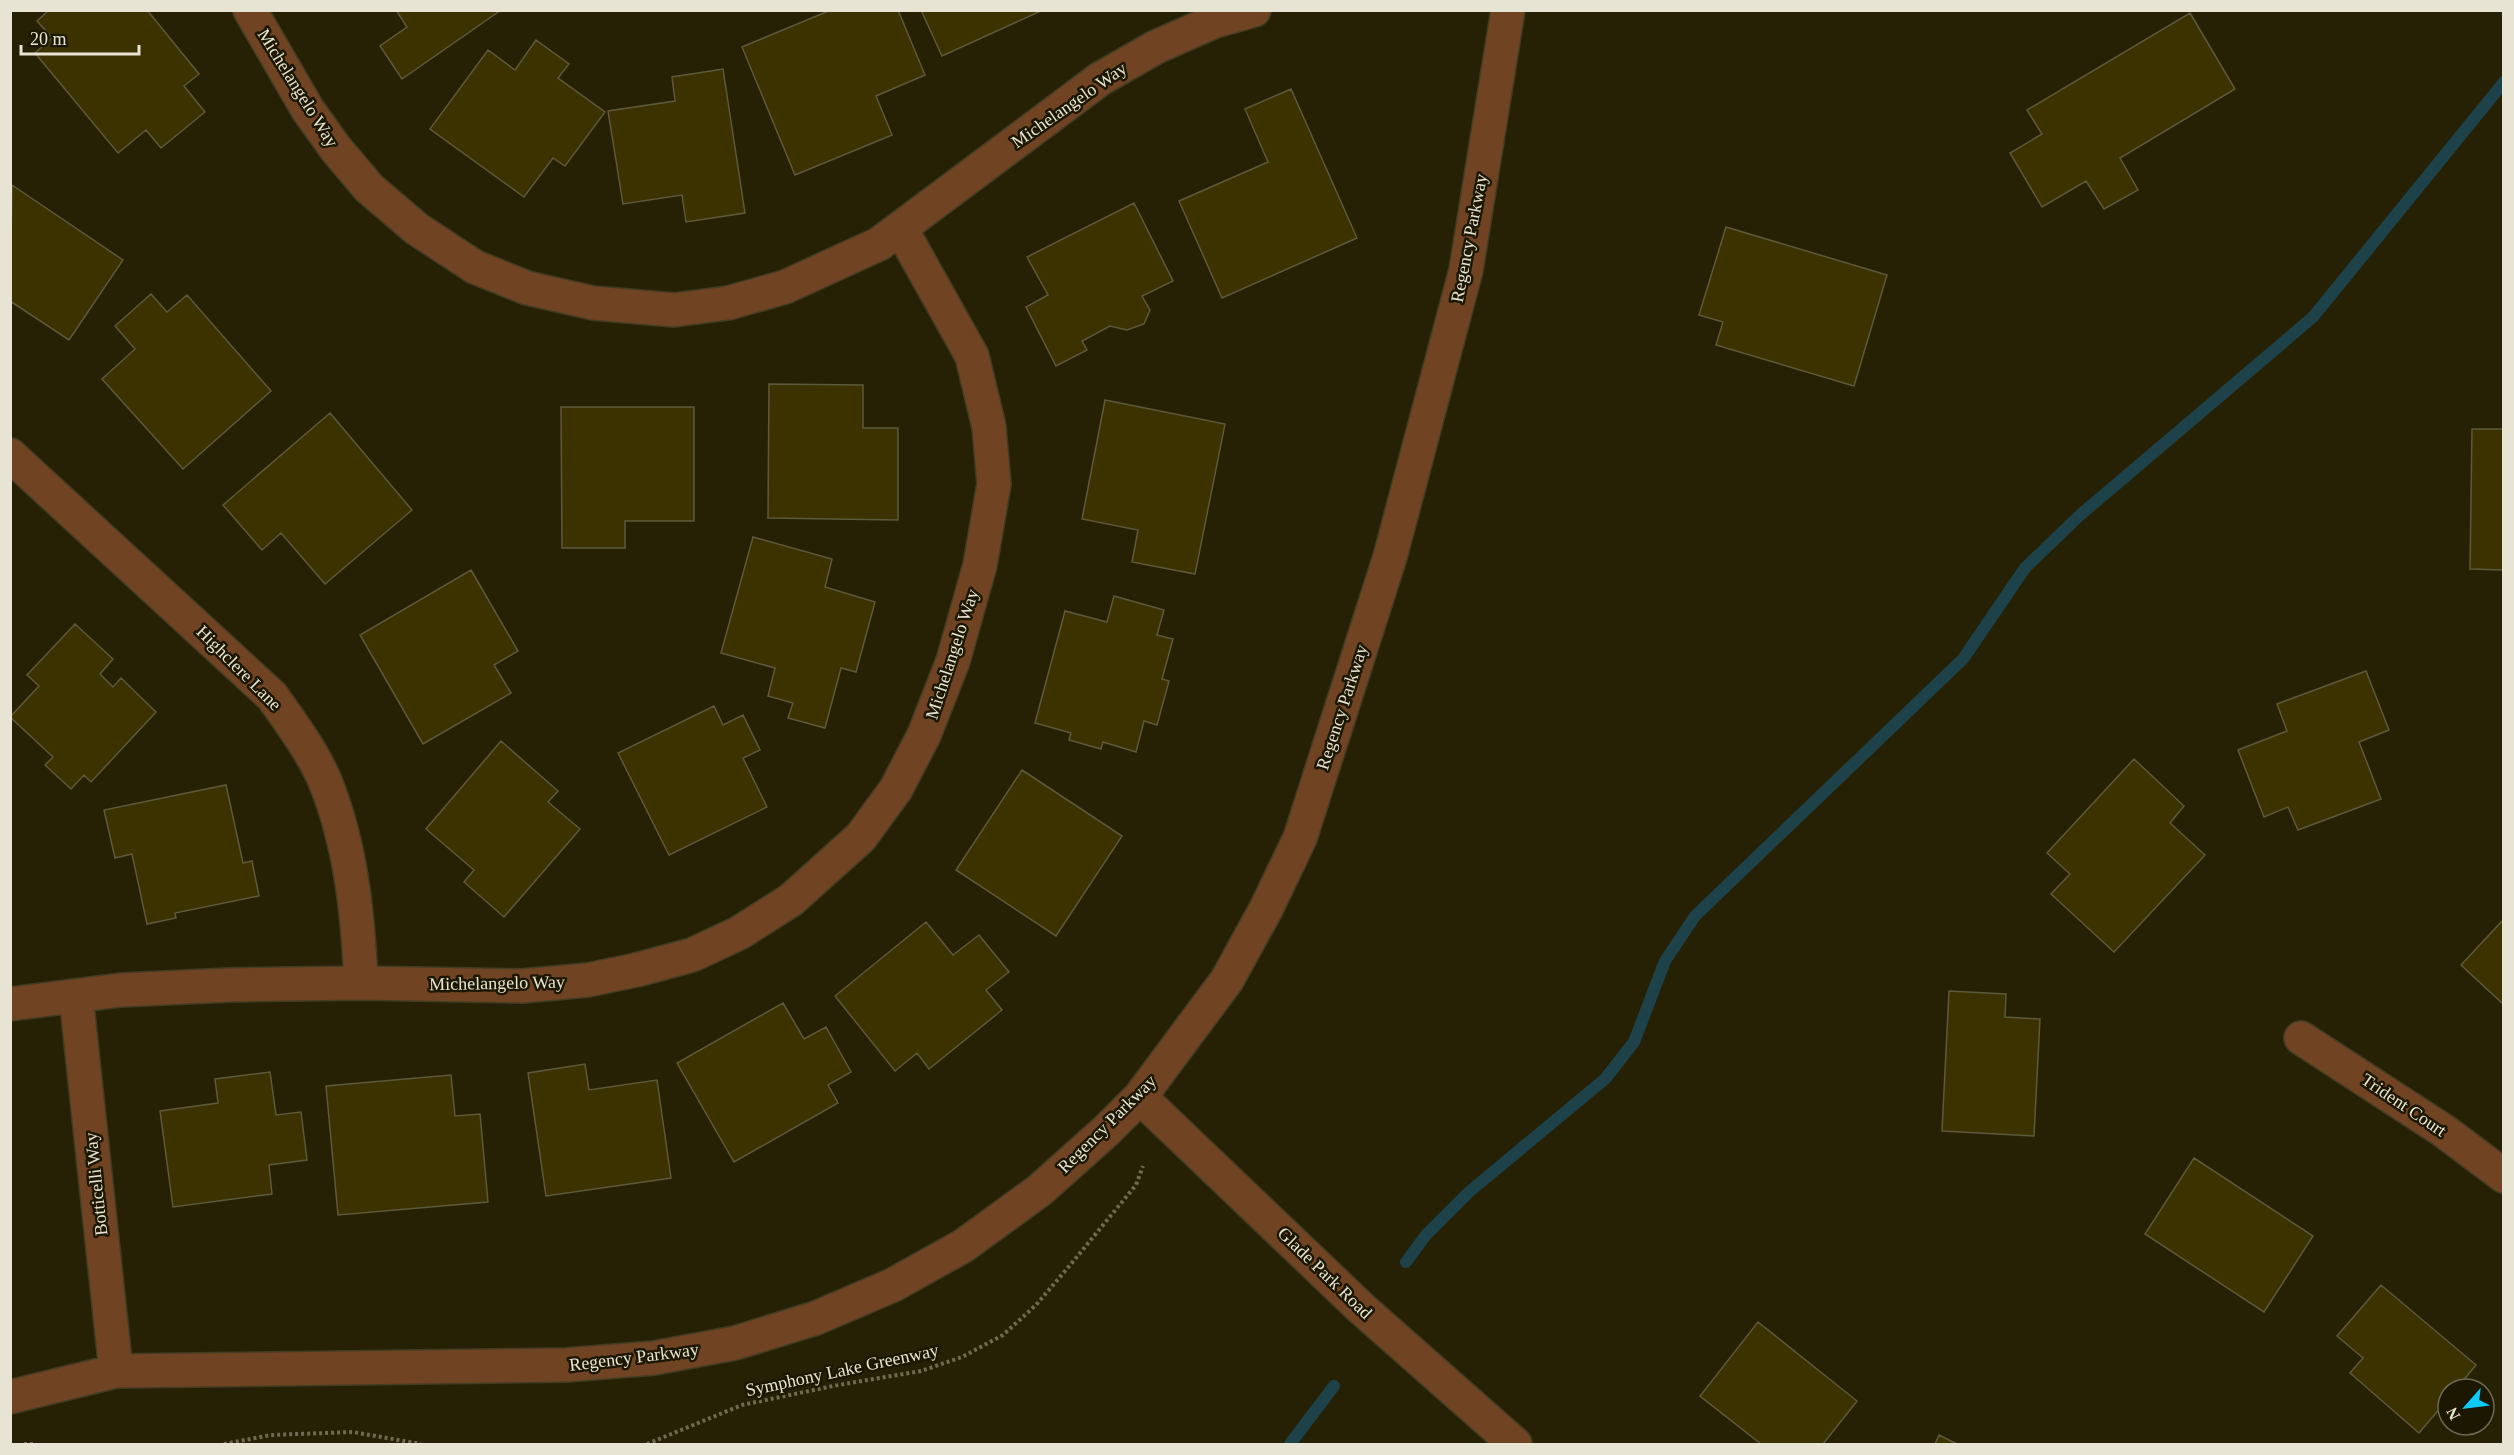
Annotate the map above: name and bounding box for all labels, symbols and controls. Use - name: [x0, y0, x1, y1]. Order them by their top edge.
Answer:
- scale bar: [21, 18, 140, 56]
- street label: Michelangelo Way: [254, 25, 342, 151]
- text: 20 m: [30, 29, 67, 49]
- street label: Michelangelo Way: [1008, 58, 1130, 152]
- street label: Regency Parkway: [1447, 172, 1491, 304]
- street label: Michelangelo Way: [922, 586, 982, 722]
- street label: Highclere Lane: [193, 622, 285, 714]
- street label: Regency Parkway: [1312, 642, 1372, 772]
- street label: Michelangelo Way: [429, 972, 565, 994]
- street label: Trident Court: [2358, 1069, 2450, 1141]
- street label: Regency Parkway: [1054, 1071, 1160, 1177]
- street label: Botticelli Way: [81, 1131, 111, 1237]
- street label: Glade Park Road: [1274, 1223, 1376, 1323]
- street label: Regency Parkway: [568, 1339, 700, 1375]
- street label: Symphony Lake Greenway: [744, 1340, 940, 1400]
- north arrow: [2436, 1377, 2496, 1437]
- text: N: [2443, 1404, 2463, 1423]

